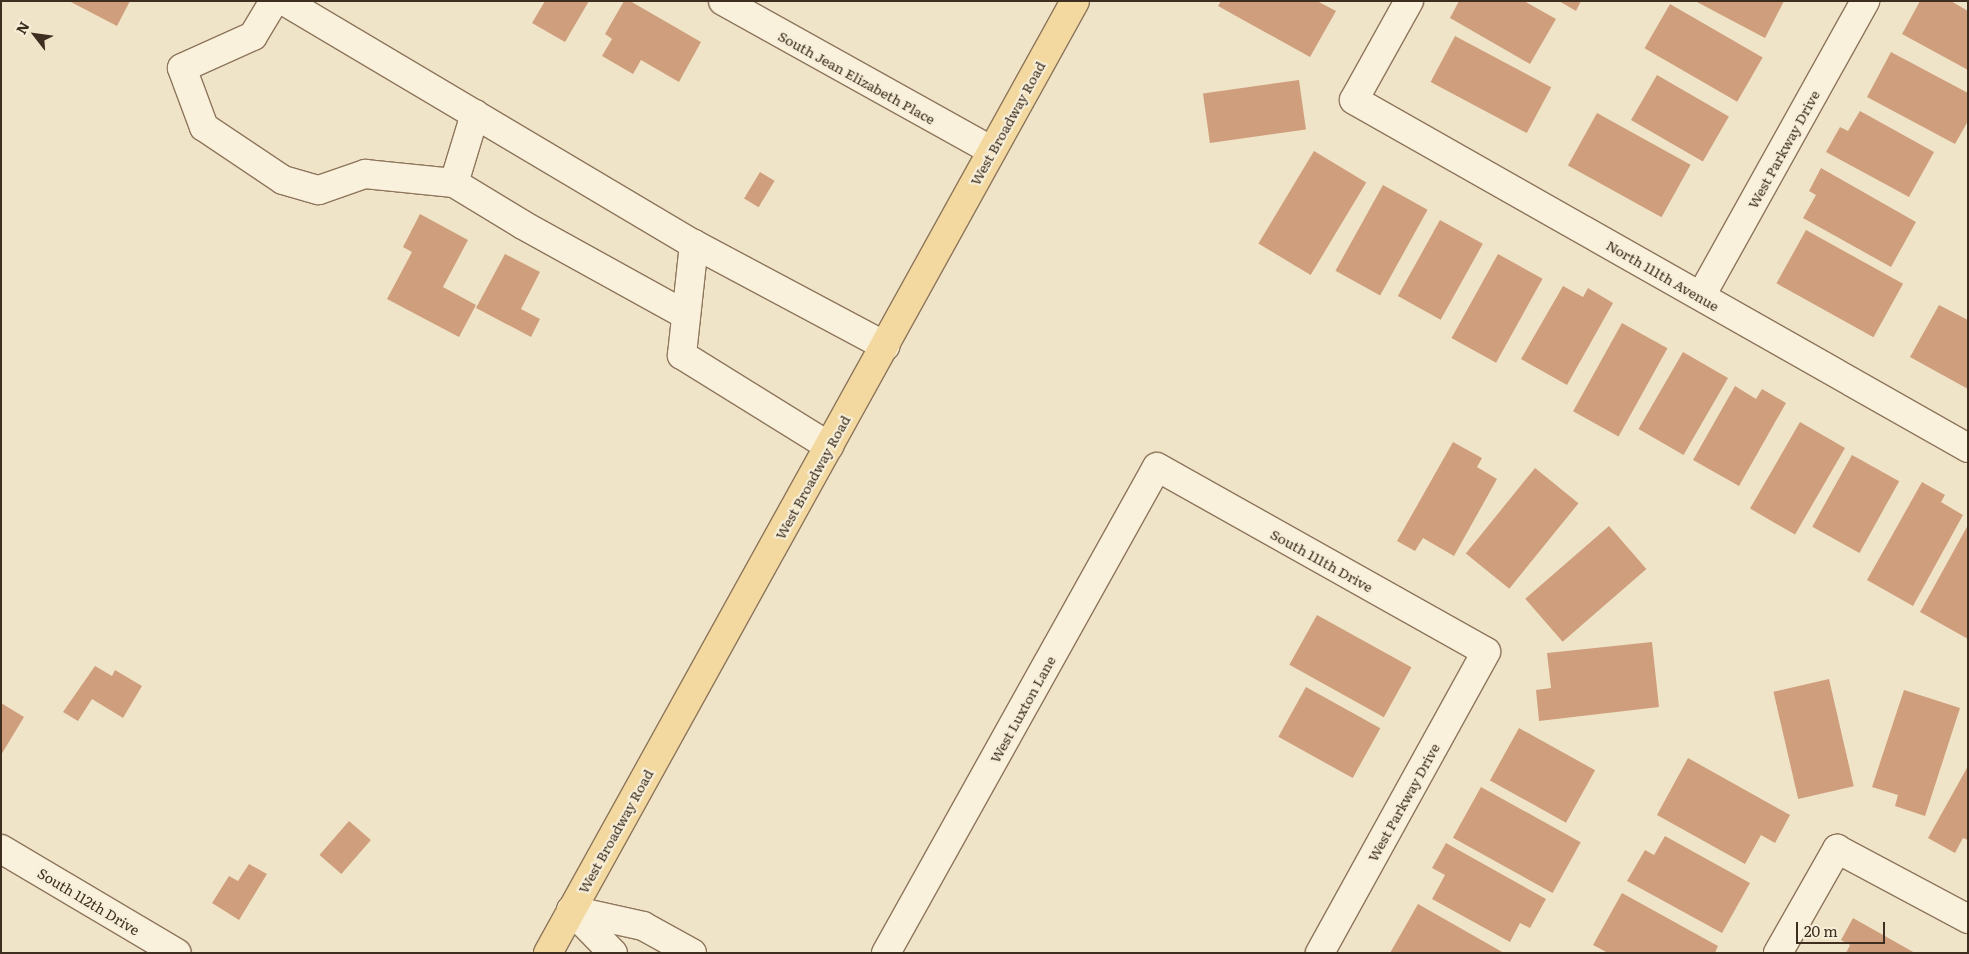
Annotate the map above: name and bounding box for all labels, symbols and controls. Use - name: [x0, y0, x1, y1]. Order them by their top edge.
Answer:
- north arrow: [10, 10, 60, 60]
- text: N: [10, 17, 34, 38]
- street label: South Jean Elizabeth Place: [776, 27, 938, 127]
- street label: West Broadway Road: [966, 58, 1048, 188]
- street label: West Parkway Drive: [1744, 87, 1822, 211]
- street label: North 111th Avenue: [1604, 236, 1722, 314]
- street label: West Broadway Road: [771, 412, 853, 542]
- street label: South 111th Drive: [1268, 525, 1376, 595]
- street label: West Luxton Lane: [986, 653, 1058, 765]
- street label: West Parkway Drive: [1364, 740, 1442, 864]
- street label: West Broadway Road: [574, 766, 656, 896]
- street label: South 112th Drive: [35, 864, 143, 938]
- scale bar: [1799, 912, 1888, 944]
- text: 20 m: [1804, 919, 1838, 942]

